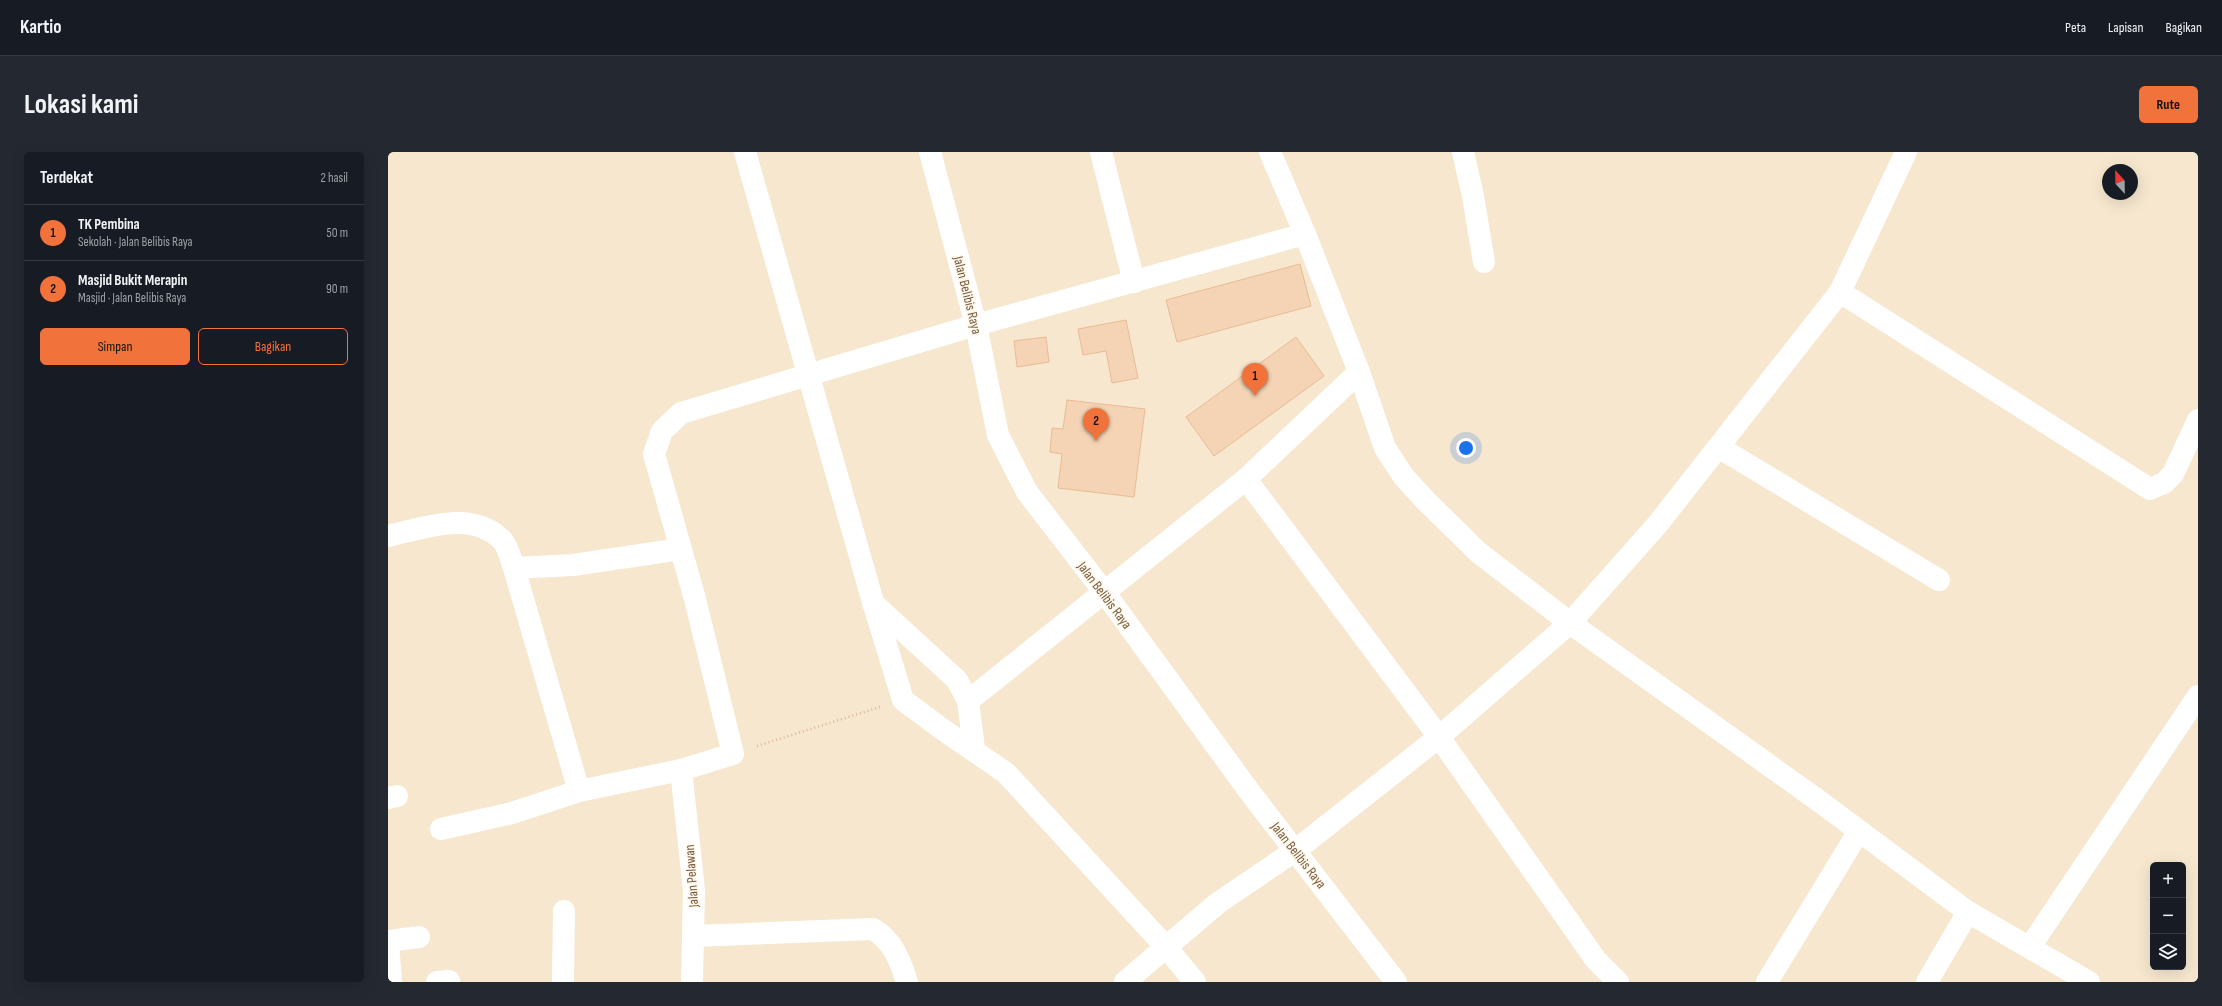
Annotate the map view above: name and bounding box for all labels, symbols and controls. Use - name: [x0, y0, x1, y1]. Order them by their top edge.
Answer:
- text: Kartio: [20, 16, 62, 39]
- text: Peta: [2065, 19, 2086, 36]
- text: Lapisan: [2108, 19, 2143, 36]
- text: Bagikan: [2165, 19, 2202, 36]
- button: Rute: [2139, 86, 2198, 123]
- text: Lokasi kami: [24, 88, 138, 121]
- north arrow: [2102, 164, 2138, 200]
- text: Terdekat: [40, 168, 93, 188]
- text: 2 hasil: [321, 170, 348, 186]
- text: TK Pembina: [78, 215, 140, 234]
- text: 1: [50, 225, 56, 241]
- text: 50 m: [327, 225, 348, 241]
- text: Sekolah · Jalan Belibis Raya: [78, 234, 193, 250]
- street label: Jalan Belibis Raya: [949, 253, 985, 336]
- text: Masjid Bukit Merapin: [78, 271, 187, 290]
- text: 2: [50, 281, 56, 297]
- text: 90 m: [326, 281, 348, 297]
- text: Masjid · Jalan Belibis Raya: [78, 290, 186, 306]
- button: Simpan: [40, 328, 190, 365]
- button: Bagikan: [198, 328, 348, 365]
- pin: 1: [1242, 363, 1268, 396]
- pin: 2: [1083, 408, 1109, 441]
- your location: [1456, 438, 1476, 458]
- street label: Jalan Belibis Raya: [1073, 558, 1135, 632]
- street label: Jalan Belibis Raya: [1267, 818, 1330, 892]
- street label: Jalan Pelawan: [681, 844, 702, 909]
- map controls: [2150, 862, 2186, 970]
- button: +: [2150, 862, 2186, 898]
- button: −: [2150, 898, 2186, 934]
- button: layers: [2150, 934, 2186, 970]

